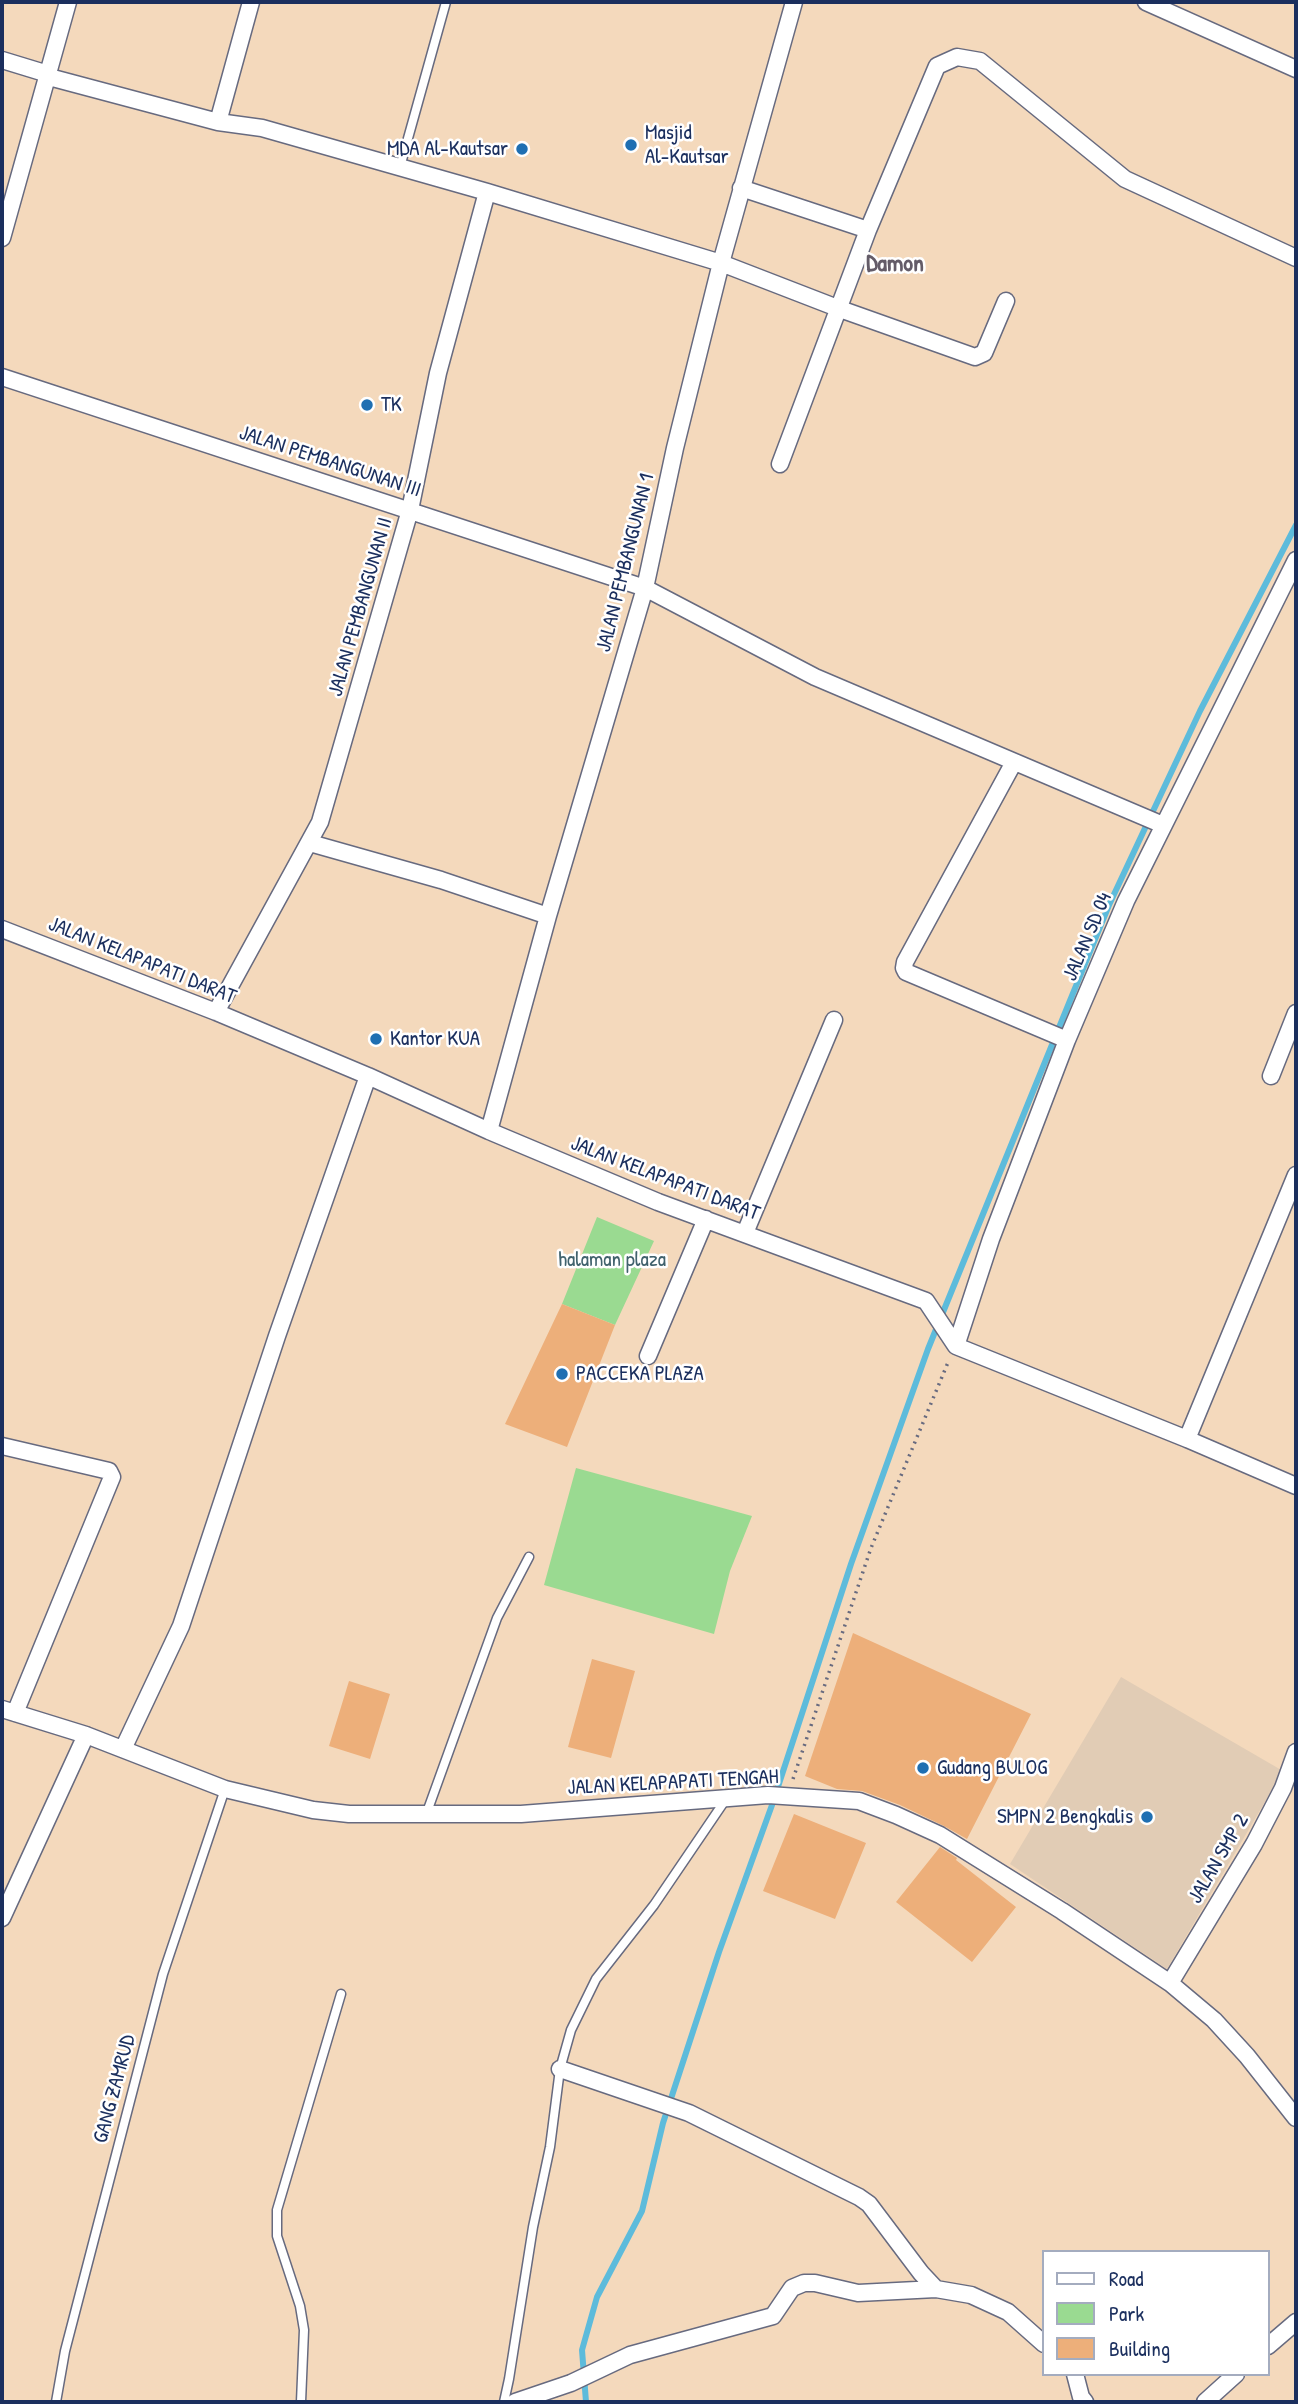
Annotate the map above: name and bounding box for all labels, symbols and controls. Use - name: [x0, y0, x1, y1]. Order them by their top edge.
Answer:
- place label: Masjid Al-Kautsar: [645, 120, 729, 170]
- place label: MDA Al-Kautsar: [387, 136, 508, 162]
- marker: Masjid Al-Kautsar: [623, 137, 639, 153]
- marker: MDA Al-Kautsar: [514, 141, 530, 157]
- district label: Damon: [866, 251, 924, 279]
- place label: TK: [381, 392, 402, 418]
- marker: TK: [359, 397, 375, 413]
- street label: JALAN PEMBANGUNAN III: [236, 421, 424, 503]
- street label: JALAN PEMBANGUNAN 1: [592, 471, 660, 655]
- street label: JALAN PEMBANGUNAN II: [323, 515, 399, 699]
- street label: JALAN SD 04: [1058, 889, 1118, 985]
- street label: JALAN KELAPAPATI DARAT: [44, 912, 240, 1010]
- place label: Kantor KUA: [390, 1026, 480, 1052]
- marker: Kantor KUA: [368, 1031, 384, 1047]
- street label: JALAN KELAPAPATI DARAT: [567, 1131, 763, 1227]
- park label: halaman plaza: [558, 1247, 666, 1273]
- place label: PACCEKA PLAZA: [576, 1361, 704, 1387]
- marker: PACCEKA PLAZA: [554, 1366, 570, 1382]
- place label: Gudang BULOG: [937, 1755, 1047, 1781]
- marker: Gudang BULOG: [915, 1760, 931, 1776]
- street label: JALAN KELAPAPATI TENGAH: [567, 1765, 779, 1801]
- place label: SMPN 2 Bengkalis: [997, 1804, 1133, 1830]
- marker: SMPN 2 Bengkalis: [1139, 1809, 1155, 1825]
- street label: JALAN SMP 2: [1183, 1810, 1255, 1908]
- street label: GANG ZAMRUD: [88, 2032, 142, 2146]
- legend: [1042, 2250, 1270, 2376]
- text: Road: [1109, 2264, 1143, 2293]
- text: Park: [1109, 2299, 1144, 2328]
- text: Building: [1109, 2334, 1170, 2363]

